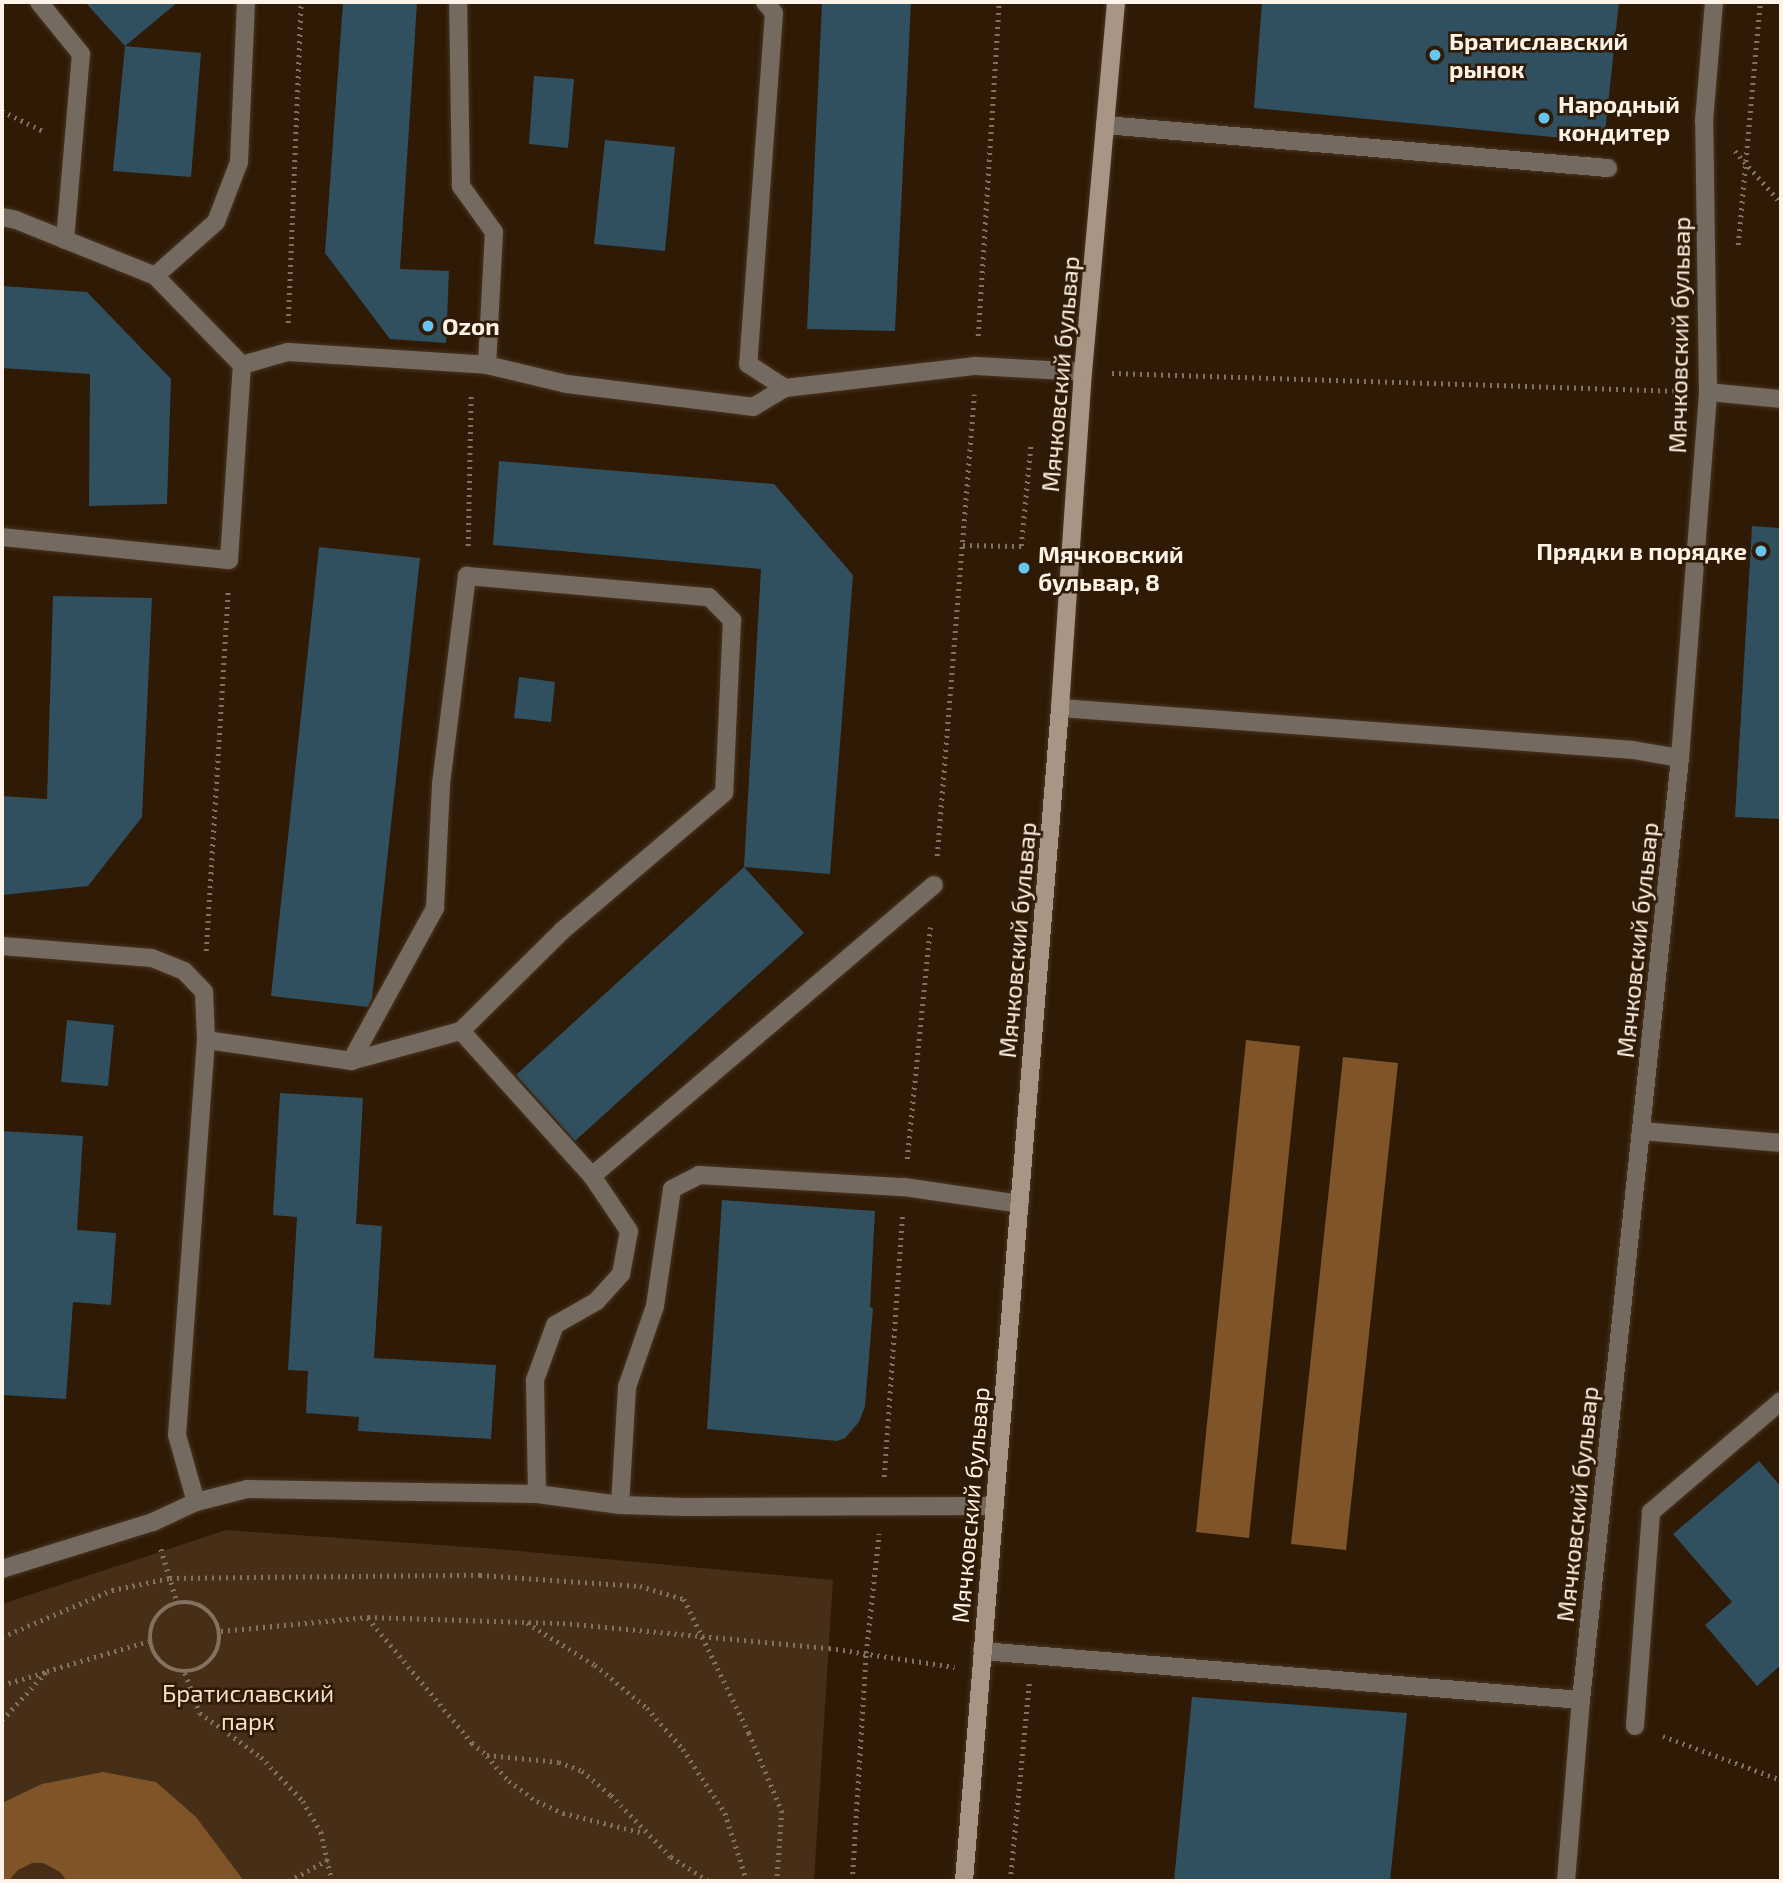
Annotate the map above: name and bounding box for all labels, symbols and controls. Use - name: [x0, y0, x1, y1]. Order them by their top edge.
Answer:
- place label: Братиславский рынок: [1449, 27, 1628, 83]
- marker: Братиславский рынок: [1427, 47, 1443, 63]
- place label: Народный кондитер: [1558, 90, 1680, 146]
- marker: Народный кондитер: [1536, 110, 1552, 126]
- street label: Мячковский бульвар: [1663, 216, 1695, 454]
- street label: Мячковский бульвар: [1035, 255, 1085, 493]
- place label: Ozon: [442, 312, 500, 340]
- marker: Ozon: [420, 318, 436, 334]
- place label: Прядки в порядке: [1536, 537, 1747, 565]
- place label: Мячковский бульвар, 8: [1038, 540, 1184, 596]
- marker: Прядки в порядке: [1753, 543, 1769, 559]
- marker: Мячковский бульвар, 8: [1016, 560, 1032, 576]
- street label: Мячковский бульвар: [992, 821, 1042, 1059]
- street label: Мячковский бульвар: [1610, 821, 1664, 1059]
- street label: Мячковский бульвар: [1550, 1385, 1604, 1623]
- street label: Мячковский бульвар: [945, 1386, 995, 1624]
- park label: Братиславский парк: [162, 1679, 334, 1735]

